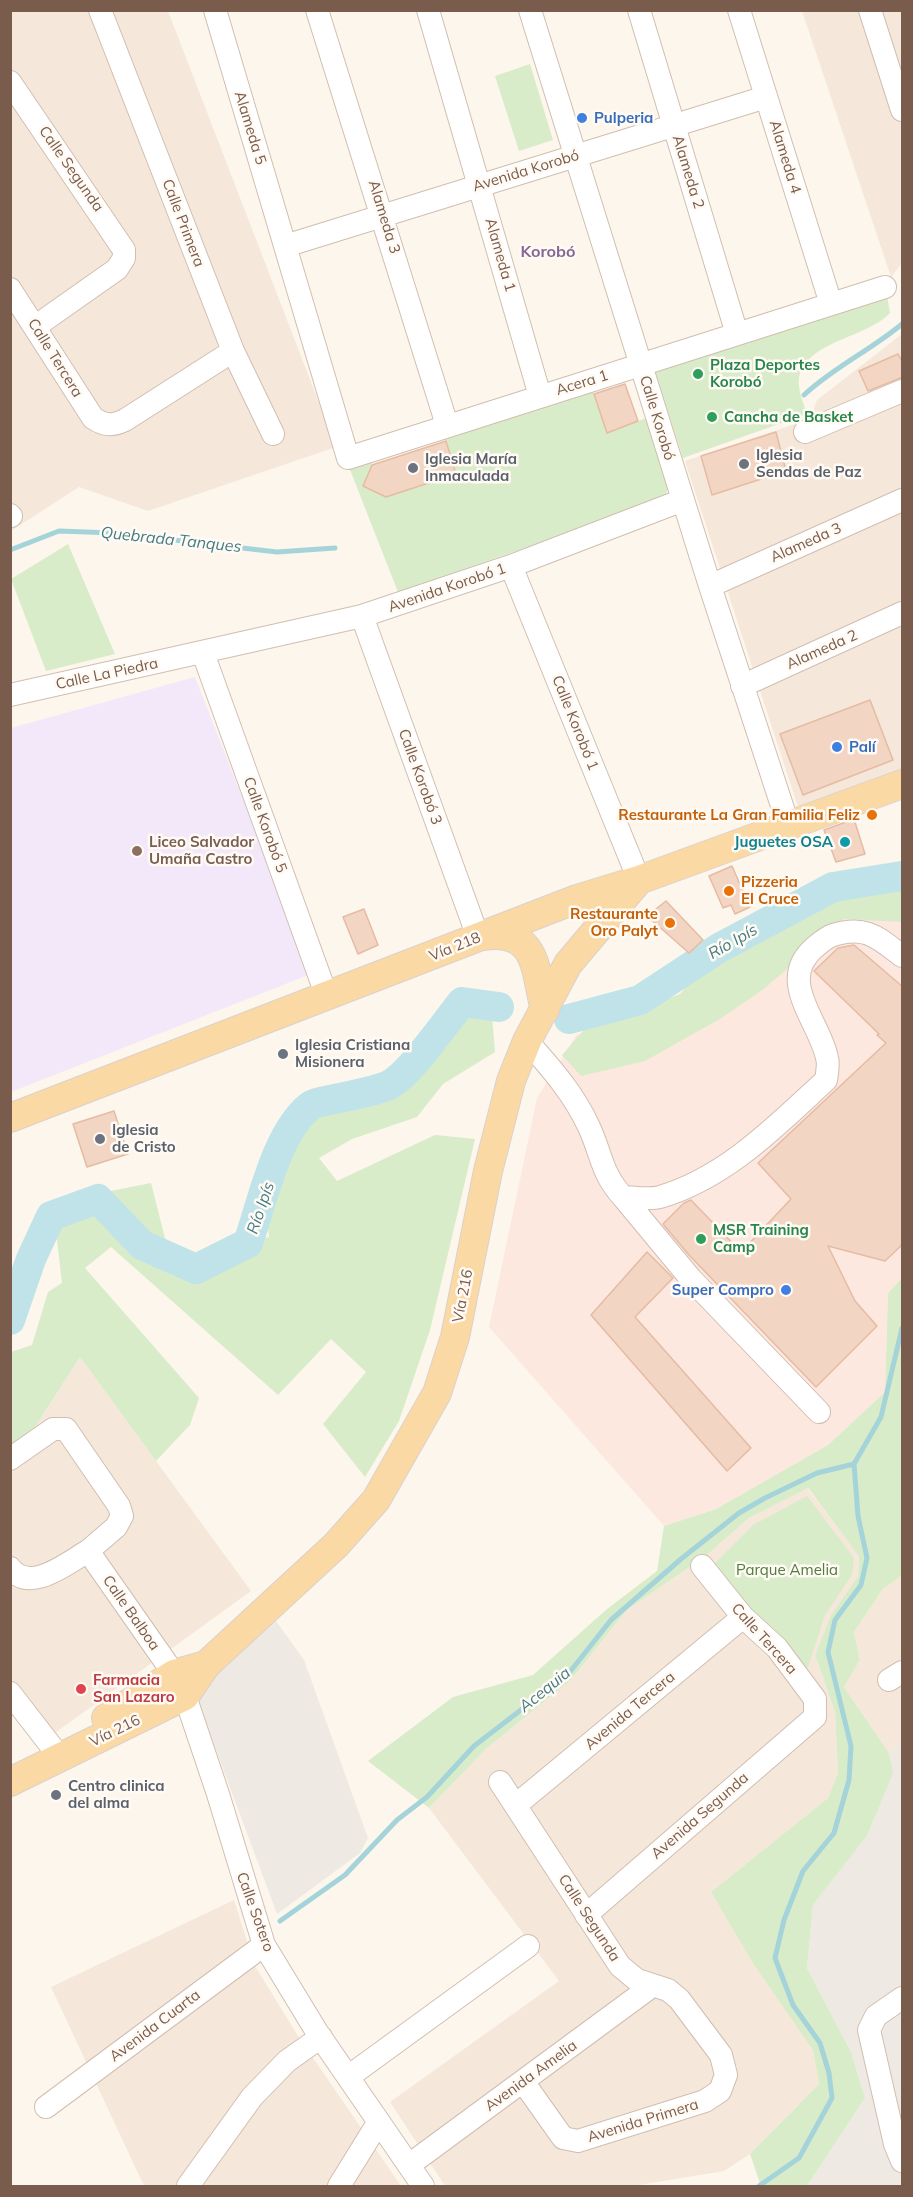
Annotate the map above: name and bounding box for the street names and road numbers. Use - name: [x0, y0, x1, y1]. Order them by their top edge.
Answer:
- street label: Alameda 5: [230, 89, 270, 167]
- street label: Alameda 4: [765, 118, 805, 196]
- street label: Calle Segunda: [35, 123, 107, 215]
- street label: Alameda 2: [668, 133, 708, 211]
- street label: Avenida Korobó: [471, 146, 581, 196]
- street label: Calle Primera: [158, 177, 208, 269]
- street label: Alameda 3: [364, 178, 404, 256]
- street label: Alameda 1: [481, 216, 519, 294]
- street label: Calle Tercera: [24, 315, 86, 401]
- street label: Acera 1: [554, 367, 610, 399]
- street label: Calle Korobó: [636, 373, 678, 463]
- street label: Alameda 3: [768, 519, 844, 567]
- street label: Avenida Korobó 1: [386, 559, 508, 617]
- street label: Alameda 2: [784, 626, 860, 674]
- street label: Calle La Piedra: [54, 654, 160, 694]
- street label: Calle Korobó 1: [548, 673, 602, 773]
- street label: Calle Korobó 3: [394, 727, 446, 827]
- street label: Calle Korobó 5: [239, 775, 291, 875]
- street label: Vía 218: [427, 929, 483, 965]
- street label: Vía 216: [449, 1268, 477, 1324]
- street label: Calle Balboa: [99, 1572, 163, 1654]
- street label: Calle Tercera: [727, 1600, 801, 1678]
- street label: Avenida Tercera: [581, 1668, 679, 1754]
- street label: Vía 216: [87, 1711, 143, 1751]
- street label: Avenida Segunda: [648, 1769, 752, 1863]
- street label: Calle Sotero: [232, 1870, 278, 1954]
- street label: Calle Segunda: [554, 1871, 624, 1965]
- street label: Avenida Cuarta: [106, 1986, 204, 2066]
- street label: Avenida Amelia: [481, 2037, 581, 2115]
- street label: Avenida Primera: [585, 2096, 701, 2146]

